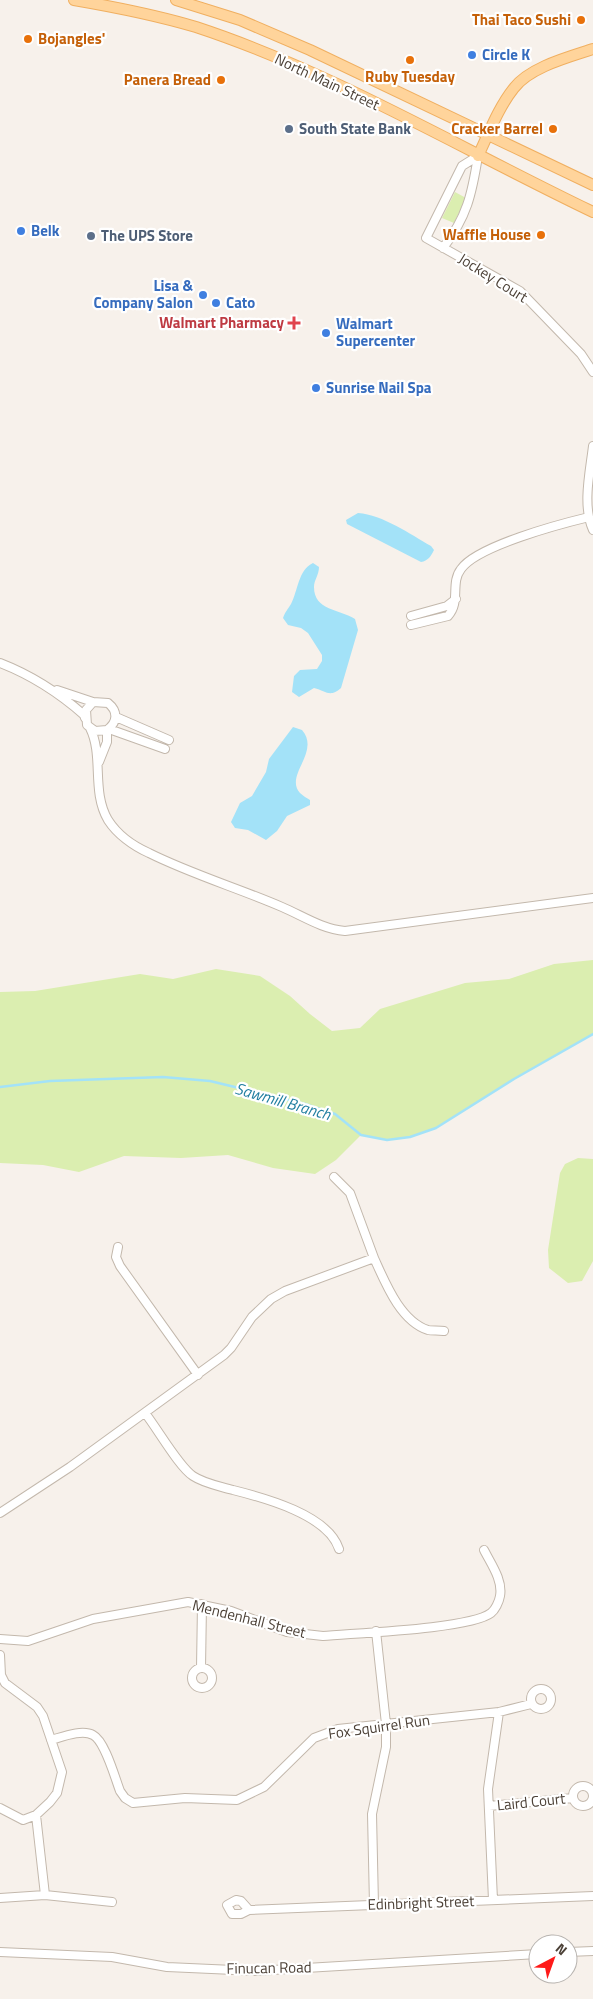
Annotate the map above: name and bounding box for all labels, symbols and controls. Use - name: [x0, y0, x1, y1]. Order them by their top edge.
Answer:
- place label: Thai Taco Sushi: [472, 8, 571, 31]
- marker: Thai Taco Sushi: [575, 14, 587, 26]
- place label: Bojangles': [38, 27, 105, 50]
- marker: Bojangles': [22, 33, 34, 45]
- place label: Circle K: [482, 43, 530, 66]
- street label: North Main Street: [271, 47, 384, 116]
- marker: Circle K: [466, 49, 478, 61]
- marker: Ruby Tuesday: [404, 54, 416, 66]
- place label: Ruby Tuesday: [365, 65, 455, 88]
- place label: Panera Bread: [124, 68, 211, 91]
- marker: Panera Bread: [215, 74, 227, 86]
- place label: South State Bank: [299, 117, 411, 140]
- place label: Cracker Barrel: [451, 117, 543, 140]
- marker: South State Bank: [283, 123, 295, 135]
- marker: Cracker Barrel: [547, 123, 559, 135]
- place label: Belk: [31, 219, 60, 242]
- place label: Waffle House: [443, 223, 531, 246]
- place label: The UPS Store: [101, 224, 193, 247]
- marker: Belk: [15, 225, 27, 237]
- marker: Waffle House: [535, 229, 547, 241]
- marker: The UPS Store: [85, 230, 97, 242]
- street label: Jockey Court: [454, 247, 533, 308]
- place label: Lisa & Company Salon: [93, 274, 193, 314]
- marker: Lisa & Company Salon: [197, 289, 209, 301]
- place label: Cato: [226, 291, 255, 314]
- marker: Cato: [210, 297, 222, 309]
- place label: Walmart Pharmacy: [159, 311, 284, 334]
- place label: Walmart Supercenter: [336, 312, 416, 352]
- marker: Walmart Pharmacy: [288, 317, 300, 329]
- marker: Walmart Supercenter: [320, 327, 332, 339]
- place label: Sunrise Nail Spa: [326, 376, 432, 399]
- marker: Sunrise Nail Spa: [310, 382, 322, 394]
- water label: Sawmill Branch: [232, 1076, 335, 1126]
- street label: Mendenhall Street: [190, 1593, 309, 1644]
- street label: Fox Squirrel Run: [327, 1708, 431, 1745]
- street label: Laird Court: [496, 1786, 567, 1817]
- street label: Edinbright Street: [367, 1889, 475, 1916]
- north arrow: [528, 1934, 578, 1984]
- text: N: [551, 1938, 572, 1960]
- street label: Finucan Road: [226, 1955, 312, 1980]

